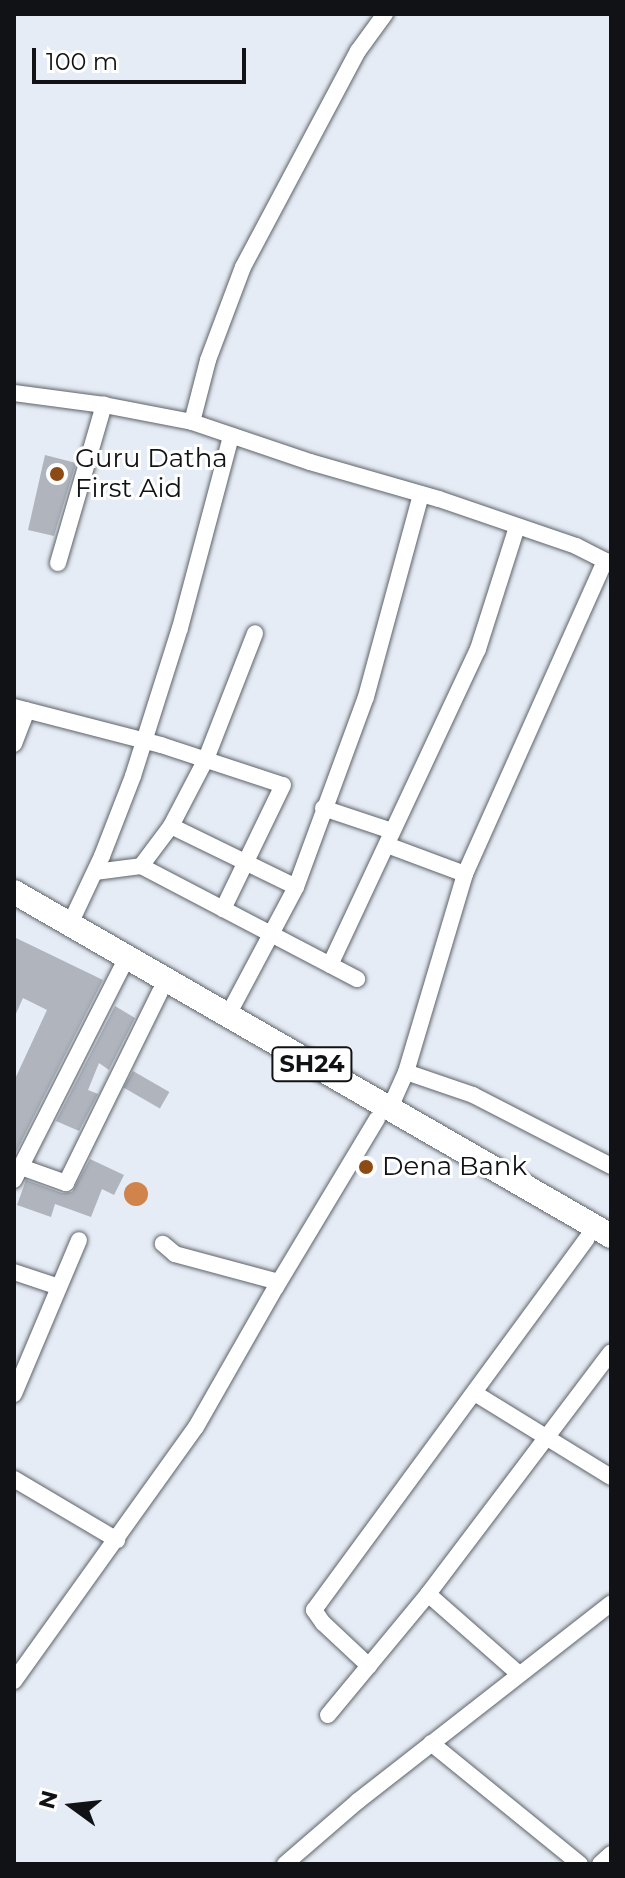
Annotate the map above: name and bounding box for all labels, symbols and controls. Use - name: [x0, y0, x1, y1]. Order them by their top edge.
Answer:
- scale bar: [36, 32, 250, 82]
- text: 100 m: [46, 47, 118, 76]
- place label: Guru Datha First Aid: [75, 443, 228, 504]
- marker: Guru Datha First Aid: [46, 463, 68, 485]
- road number: SH24: [270, 1044, 354, 1084]
- place label: Dena Bank: [382, 1151, 527, 1183]
- marker: Dena Bank: [357, 1158, 375, 1176]
- north arrow: [32, 1766, 112, 1846]
- text: N: [33, 1788, 64, 1812]

